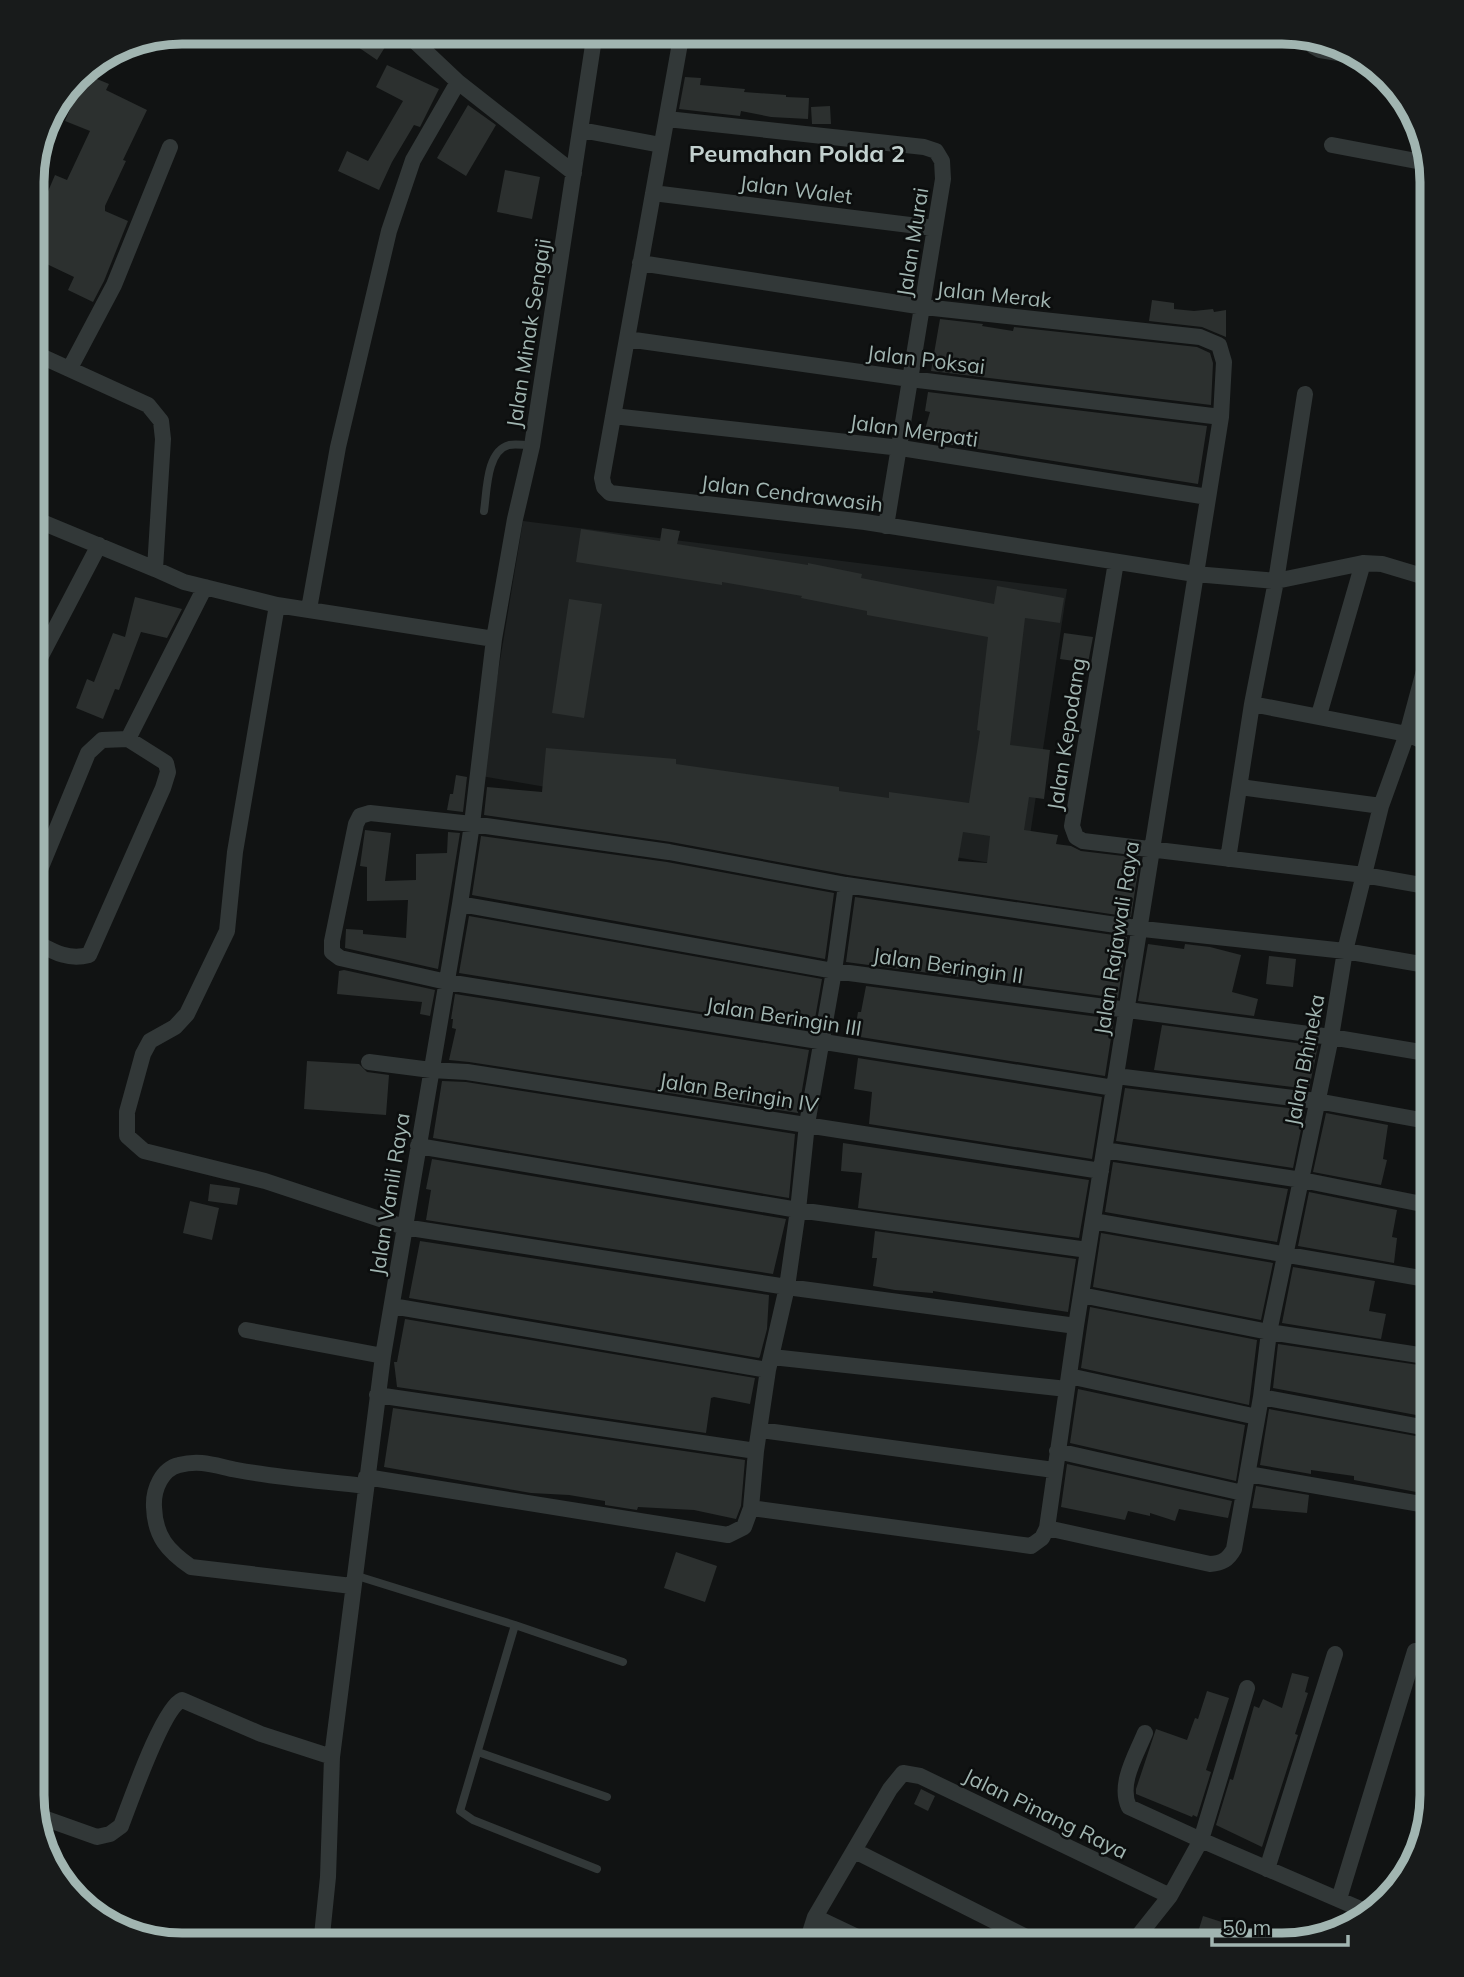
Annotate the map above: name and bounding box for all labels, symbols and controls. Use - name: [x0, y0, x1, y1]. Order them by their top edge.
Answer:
- district label: Peumahan Polda 2: [689, 138, 905, 168]
- street label: Jalan Walet: [738, 169, 854, 209]
- street label: Jalan Murai: [891, 186, 933, 298]
- street label: Jalan Minak Sengaji: [500, 237, 556, 429]
- street label: Jalan Merak: [935, 275, 1053, 313]
- street label: Jalan Poksai: [865, 339, 987, 379]
- street label: Jalan Merpati: [848, 408, 980, 452]
- street label: Jalan Cendrawasih: [699, 469, 885, 517]
- street label: Jalan Kepodang: [1041, 656, 1091, 812]
- street label: Jalan Rajawali Raya: [1088, 839, 1144, 1037]
- street label: Jalan Beringin II: [871, 942, 1025, 988]
- street label: Jalan Beringin III: [704, 991, 864, 1041]
- street label: Jalan Bhineka: [1278, 992, 1330, 1128]
- street label: Jalan Beringin IV: [657, 1067, 821, 1117]
- street label: Jalan Vanili Raya: [363, 1111, 415, 1277]
- street label: Jalan Pinang Raya: [960, 1762, 1132, 1864]
- scale bar: [1212, 1904, 1348, 1948]
- text: 50 m: [1222, 1914, 1271, 1940]

